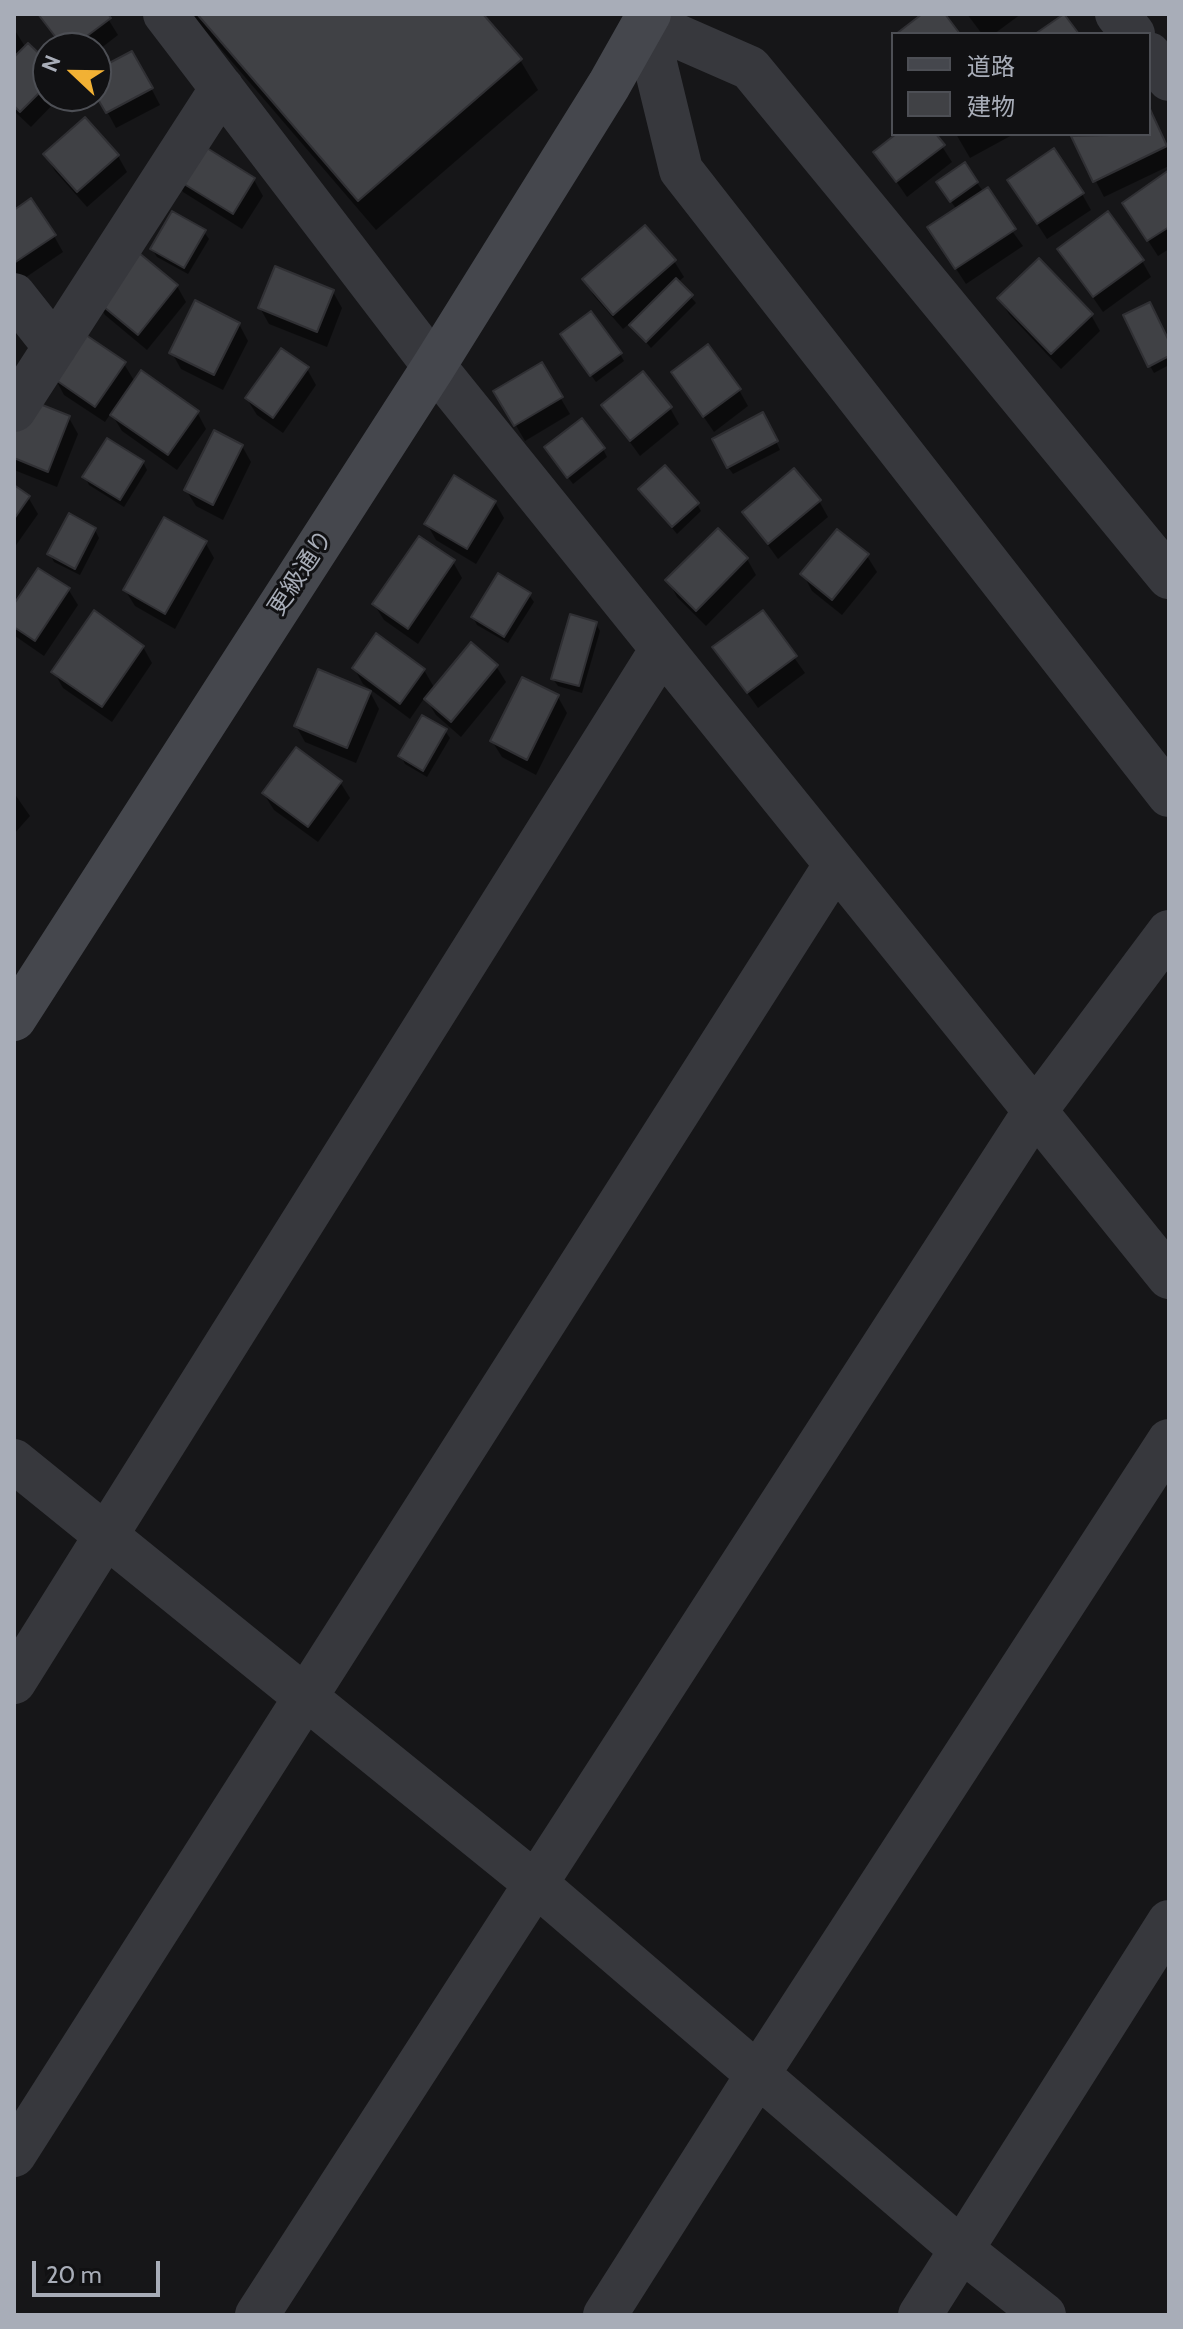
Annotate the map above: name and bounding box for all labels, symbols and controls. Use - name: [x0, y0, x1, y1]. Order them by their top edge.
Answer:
- north arrow: [32, 32, 112, 112]
- legend: [891, 32, 1151, 136]
- text: N: [36, 51, 67, 76]
- text: 道路: [967, 52, 1015, 81]
- text: 建物: [967, 92, 1015, 121]
- street label: 更級通り: [263, 525, 339, 621]
- scale bar: [36, 2245, 164, 2295]
- text: 20 m: [46, 2260, 102, 2289]

